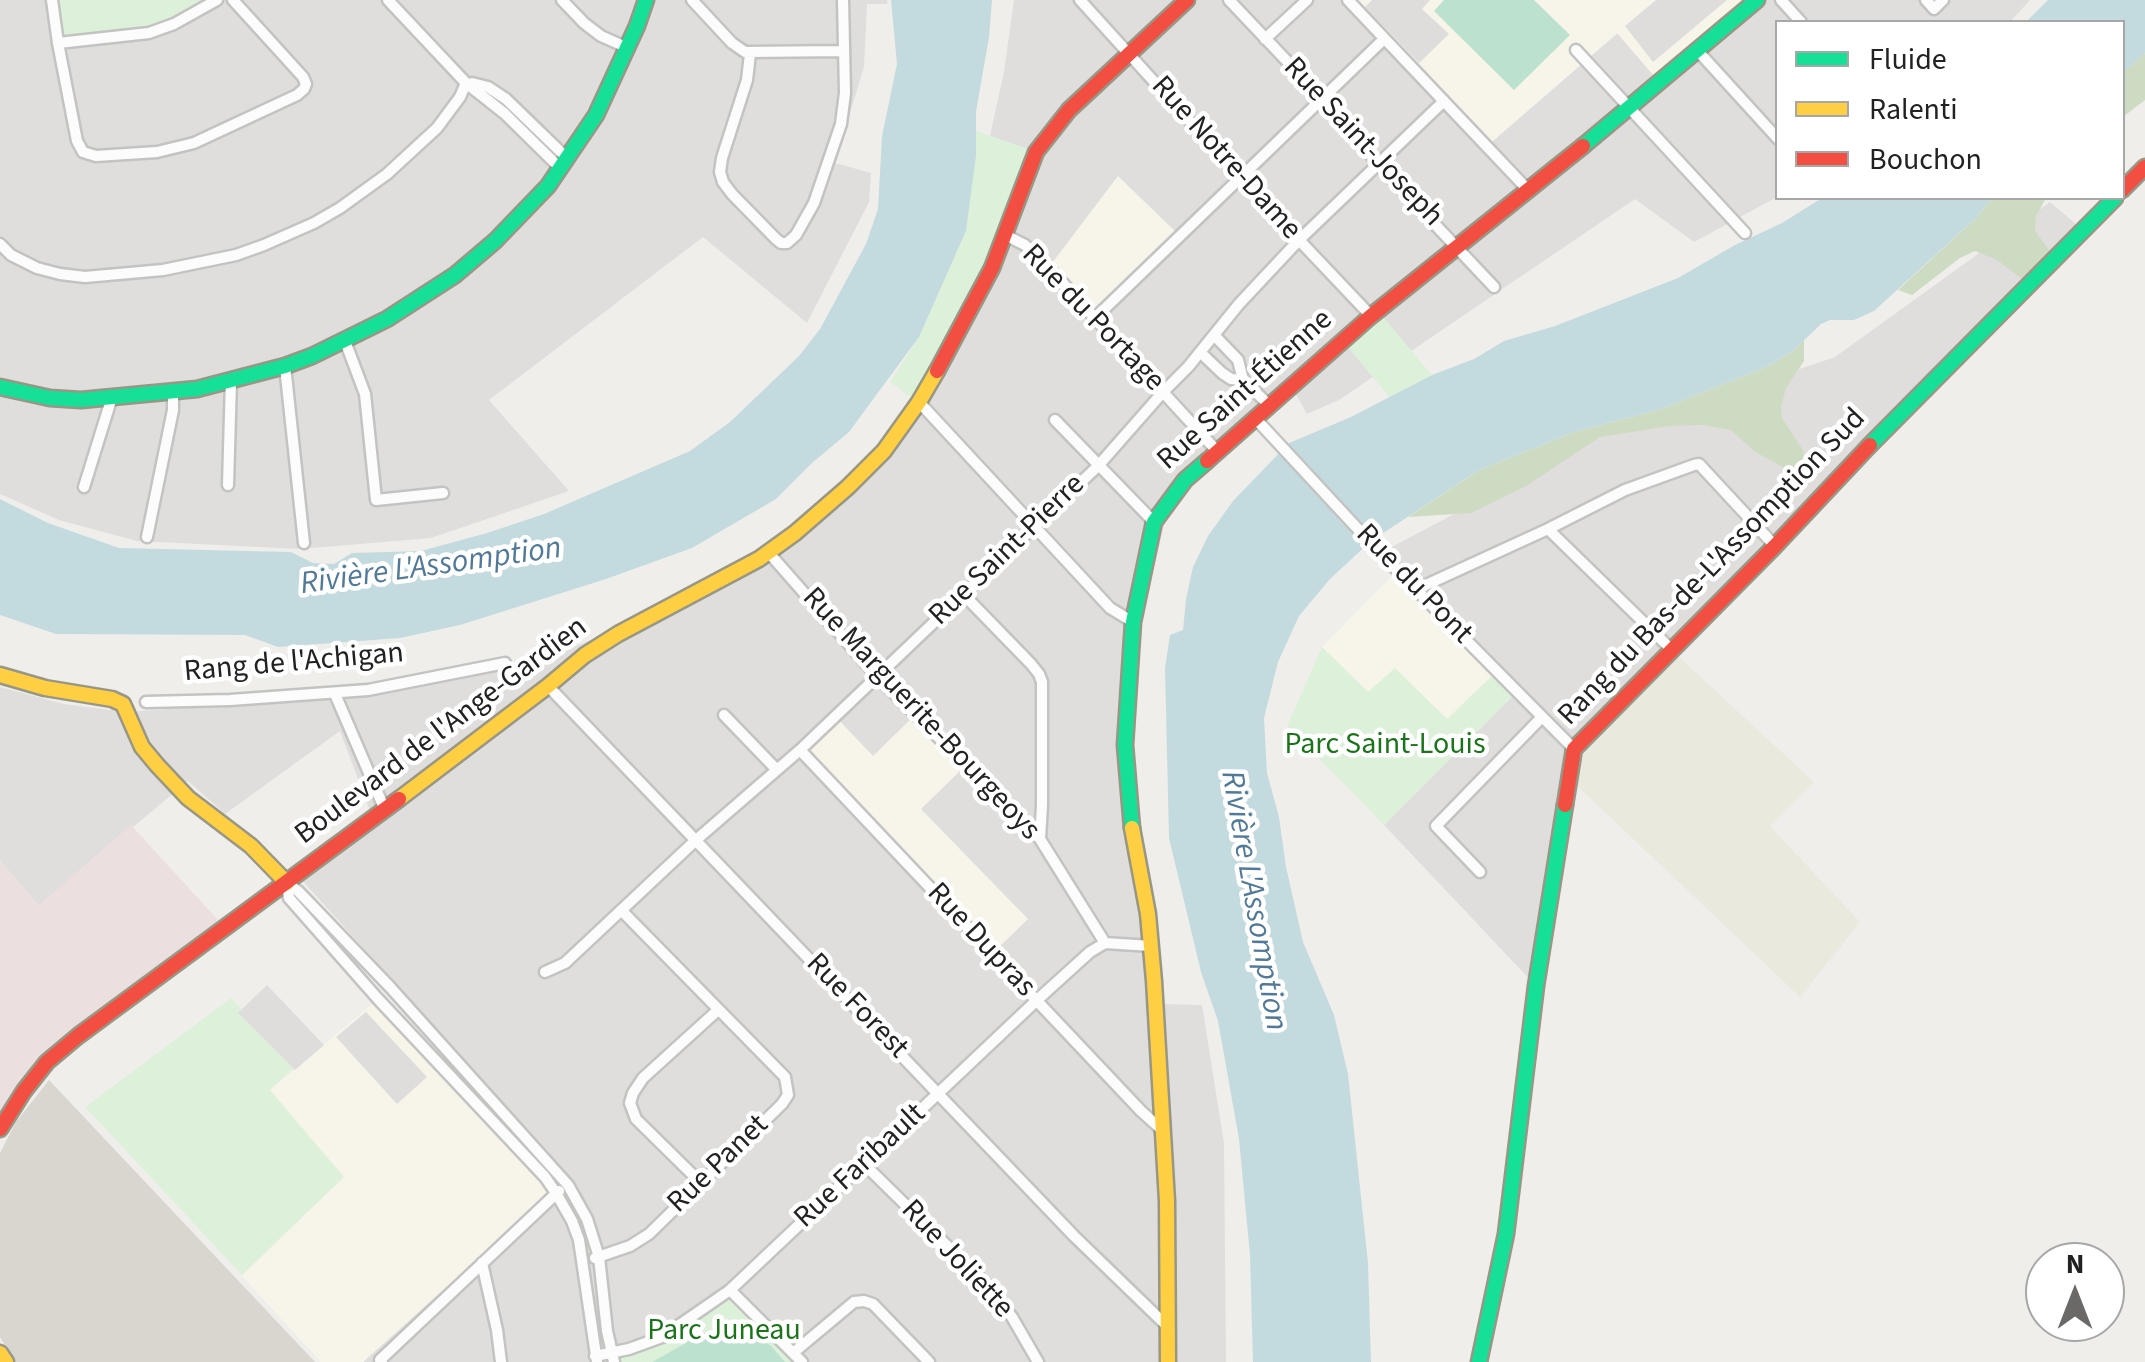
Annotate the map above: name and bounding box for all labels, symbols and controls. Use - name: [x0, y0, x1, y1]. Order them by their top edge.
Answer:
- legend: [1775, 20, 2125, 200]
- text: Fluide: [1869, 38, 1947, 81]
- street label: Rue Saint-Joseph: [1274, 51, 1450, 235]
- street label: Rue Notre-Dame: [1142, 70, 1308, 248]
- text: Ralenti: [1869, 88, 1958, 131]
- text: Bouchon: [1869, 138, 1982, 181]
- street label: Rue du Portage: [1013, 238, 1171, 400]
- street label: Rue Saint-Étienne: [1151, 303, 1341, 479]
- street label: Rang du Bas-de-L'Assomption Sud: [1552, 402, 1874, 734]
- street label: Rue Saint-Pierre: [923, 468, 1093, 634]
- street label: Rue du Pont: [1347, 518, 1479, 652]
- water label: Rivière L'Assomption: [298, 531, 564, 605]
- street label: Rue Marguerite-Bourgeoys: [794, 581, 1046, 849]
- street label: Boulevard de l'Ange-Gardien: [289, 610, 595, 854]
- street label: Rang de l'Achigan: [183, 636, 405, 692]
- park label: Parc Saint-Louis: [1285, 728, 1485, 764]
- water label: Rivière L'Assomption: [1210, 768, 1294, 1034]
- street label: Rue Dupras: [918, 876, 1042, 1006]
- street label: Rue Forest: [797, 947, 915, 1067]
- street label: Rue Faribault: [788, 1097, 934, 1237]
- street label: Rue Panet: [661, 1108, 777, 1222]
- street label: Rue Joliette: [892, 1193, 1020, 1327]
- north arrow: [2025, 1242, 2125, 1342]
- text: N: [2066, 1244, 2084, 1284]
- park label: Parc Juneau: [647, 1314, 801, 1350]

